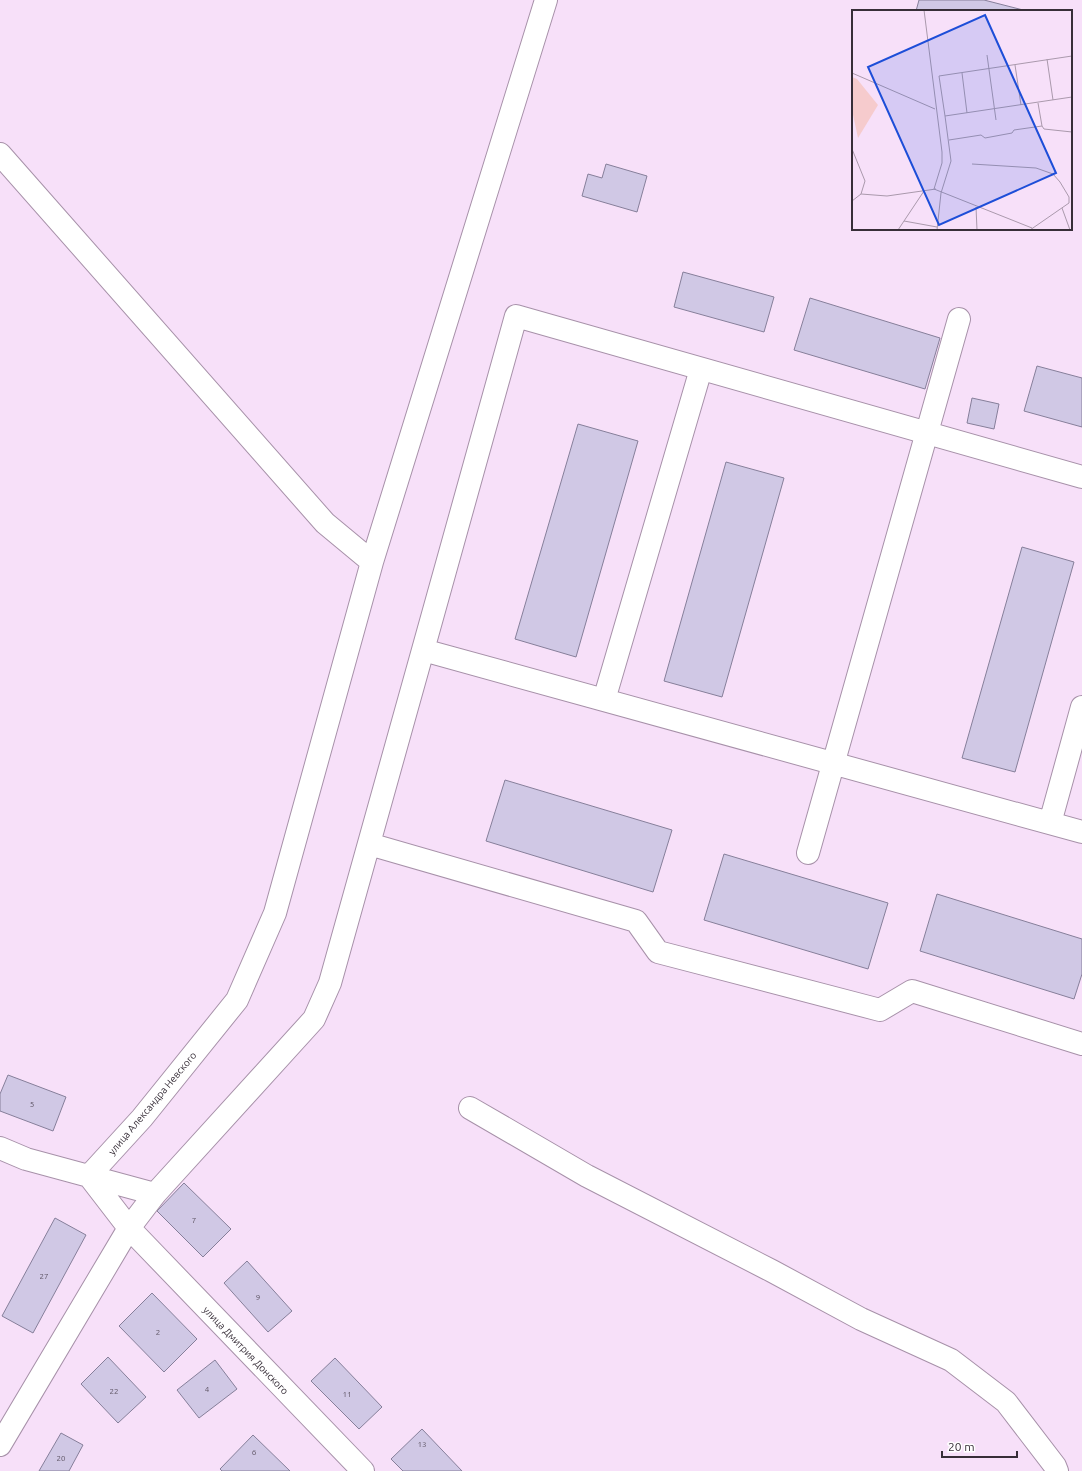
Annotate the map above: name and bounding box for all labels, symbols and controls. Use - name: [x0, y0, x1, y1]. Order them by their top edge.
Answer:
- inset map: [852, 10, 1072, 230]
- street label: улица Александра Невского: [106, 1050, 199, 1157]
- house number: 5: [30, 1100, 34, 1109]
- house number: 7: [192, 1216, 196, 1225]
- house number: 27: [39, 1272, 49, 1281]
- house number: 9: [256, 1293, 260, 1302]
- street label: улица Дмитрия Донского: [201, 1304, 291, 1397]
- house number: 2: [156, 1328, 160, 1337]
- house number: 4: [205, 1385, 210, 1394]
- house number: 22: [109, 1387, 119, 1396]
- house number: 11: [342, 1390, 352, 1399]
- scale bar: [942, 1433, 1017, 1459]
- house number: 13: [417, 1440, 427, 1449]
- text: 20 m: [948, 1440, 975, 1453]
- house number: 6: [252, 1448, 257, 1457]
- house number: 20: [56, 1454, 66, 1463]

